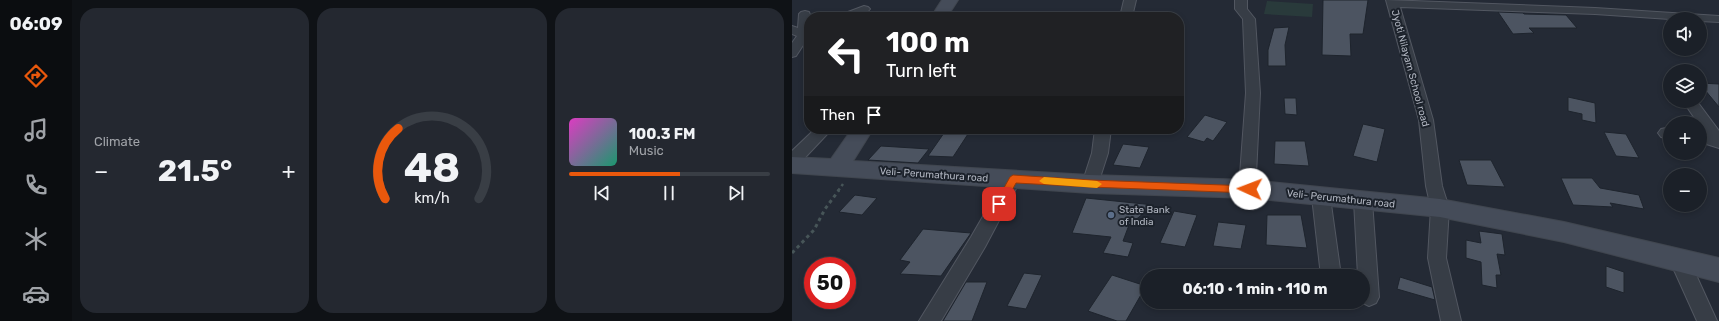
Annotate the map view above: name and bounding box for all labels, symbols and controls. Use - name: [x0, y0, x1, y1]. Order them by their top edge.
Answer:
- street label: Jyoti Nilayam School road: [1389, 8, 1431, 128]
- map controls: [1663, 12, 1707, 212]
- button: sound: [1663, 12, 1707, 56]
- text: 06:09: [10, 13, 63, 35]
- text: 100 m: [886, 26, 970, 59]
- icon: left: [820, 28, 872, 80]
- text: Turn left: [886, 60, 956, 82]
- icon: directions: [22, 62, 50, 90]
- button: layers: [1663, 64, 1707, 108]
- icon: arrive: [863, 104, 885, 126]
- text: Then: [820, 106, 855, 124]
- icon: music: [22, 116, 50, 144]
- button: +: [1663, 116, 1707, 160]
- text: 100.3 FM: [629, 125, 695, 143]
- text: Climate: [94, 134, 140, 149]
- text: 48: [404, 142, 460, 191]
- text: Music: [629, 143, 664, 158]
- text: 21.5°: [158, 153, 232, 189]
- text: −: [94, 158, 108, 185]
- text: +: [282, 158, 295, 185]
- street label: Veli- Perumathura road: [879, 165, 989, 185]
- position arrow: [1229, 168, 1271, 210]
- button: −: [1663, 168, 1707, 212]
- icon: phone: [22, 171, 50, 199]
- icon: previous: [591, 182, 613, 204]
- icon: pause: [658, 182, 680, 204]
- icon: next: [725, 182, 747, 204]
- pin: [982, 187, 1016, 221]
- street label: Veli- Perumathura road: [1286, 187, 1396, 211]
- text: km/h: [414, 189, 450, 206]
- icon: arrive: [988, 193, 1010, 215]
- place label: State Bank of India: [1119, 204, 1171, 228]
- marker: State Bank of India: [1106, 210, 1116, 220]
- icon: climate: [22, 225, 50, 253]
- speed limit sign: 50: [804, 257, 856, 309]
- icon: car: [22, 280, 50, 308]
- text: 06:10 · 1 min · 110 m: [1182, 280, 1328, 298]

